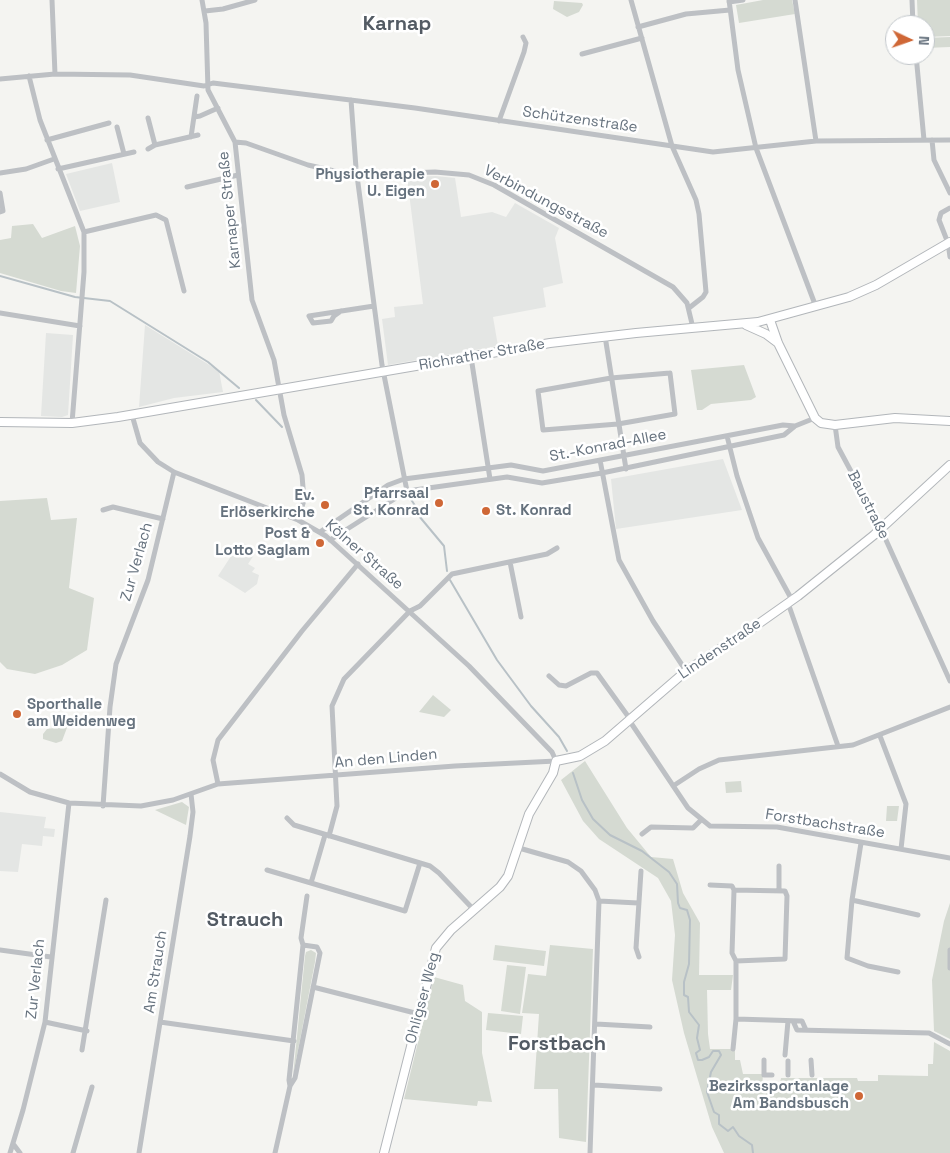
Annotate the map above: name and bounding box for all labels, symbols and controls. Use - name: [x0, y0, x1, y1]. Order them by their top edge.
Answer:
- district label: Karnap: [363, 13, 431, 37]
- north arrow: [885, 15, 935, 65]
- text: N: [915, 36, 933, 46]
- street label: Schützenstraße: [521, 103, 639, 137]
- street label: Karnaper Straße: [215, 151, 245, 269]
- street label: Verbindungsstraße: [481, 162, 611, 242]
- place label: Physiotherapie U. Eigen: [315, 166, 425, 201]
- marker: Physiotherapie U. Eigen: [429, 178, 441, 190]
- street label: Richrather Straße: [418, 335, 546, 375]
- street label: St.-Konrad-Allee: [548, 426, 668, 466]
- street label: Baustraße: [843, 468, 893, 542]
- place label: Pfarrsaal St. Konrad: [353, 485, 429, 520]
- place label: Ev. Erlöserkirche: [220, 487, 315, 522]
- marker: Pfarrsaal St. Konrad: [433, 497, 445, 509]
- marker: Ev. Erlöserkirche: [319, 499, 331, 511]
- place label: St. Konrad: [496, 502, 572, 520]
- marker: St. Konrad: [480, 505, 492, 517]
- street label: Kölner Straße: [321, 516, 407, 594]
- street label: Zur Verlach: [117, 521, 157, 603]
- place label: Post & Lotto Saglam: [215, 525, 310, 560]
- marker: Post & Lotto Saglam: [314, 537, 326, 549]
- street label: Lindenstraße: [675, 615, 765, 683]
- place label: Sporthalle am Weidenweg: [27, 696, 136, 731]
- marker: Sporthalle am Weidenweg: [11, 708, 23, 720]
- street label: An den Linden: [334, 746, 438, 772]
- street label: Forstbachstraße: [764, 806, 886, 842]
- district label: Strauch: [207, 909, 283, 933]
- street label: Am Strauch: [141, 929, 171, 1015]
- street label: Zur Verlach: [23, 938, 49, 1020]
- street label: Ohligser Weg: [402, 950, 444, 1046]
- district label: Forstbach: [508, 1033, 606, 1057]
- place label: Bezirkssportanlage Am Bandsbusch: [709, 1078, 849, 1113]
- marker: Bezirkssportanlage Am Bandsbusch: [853, 1090, 865, 1102]

